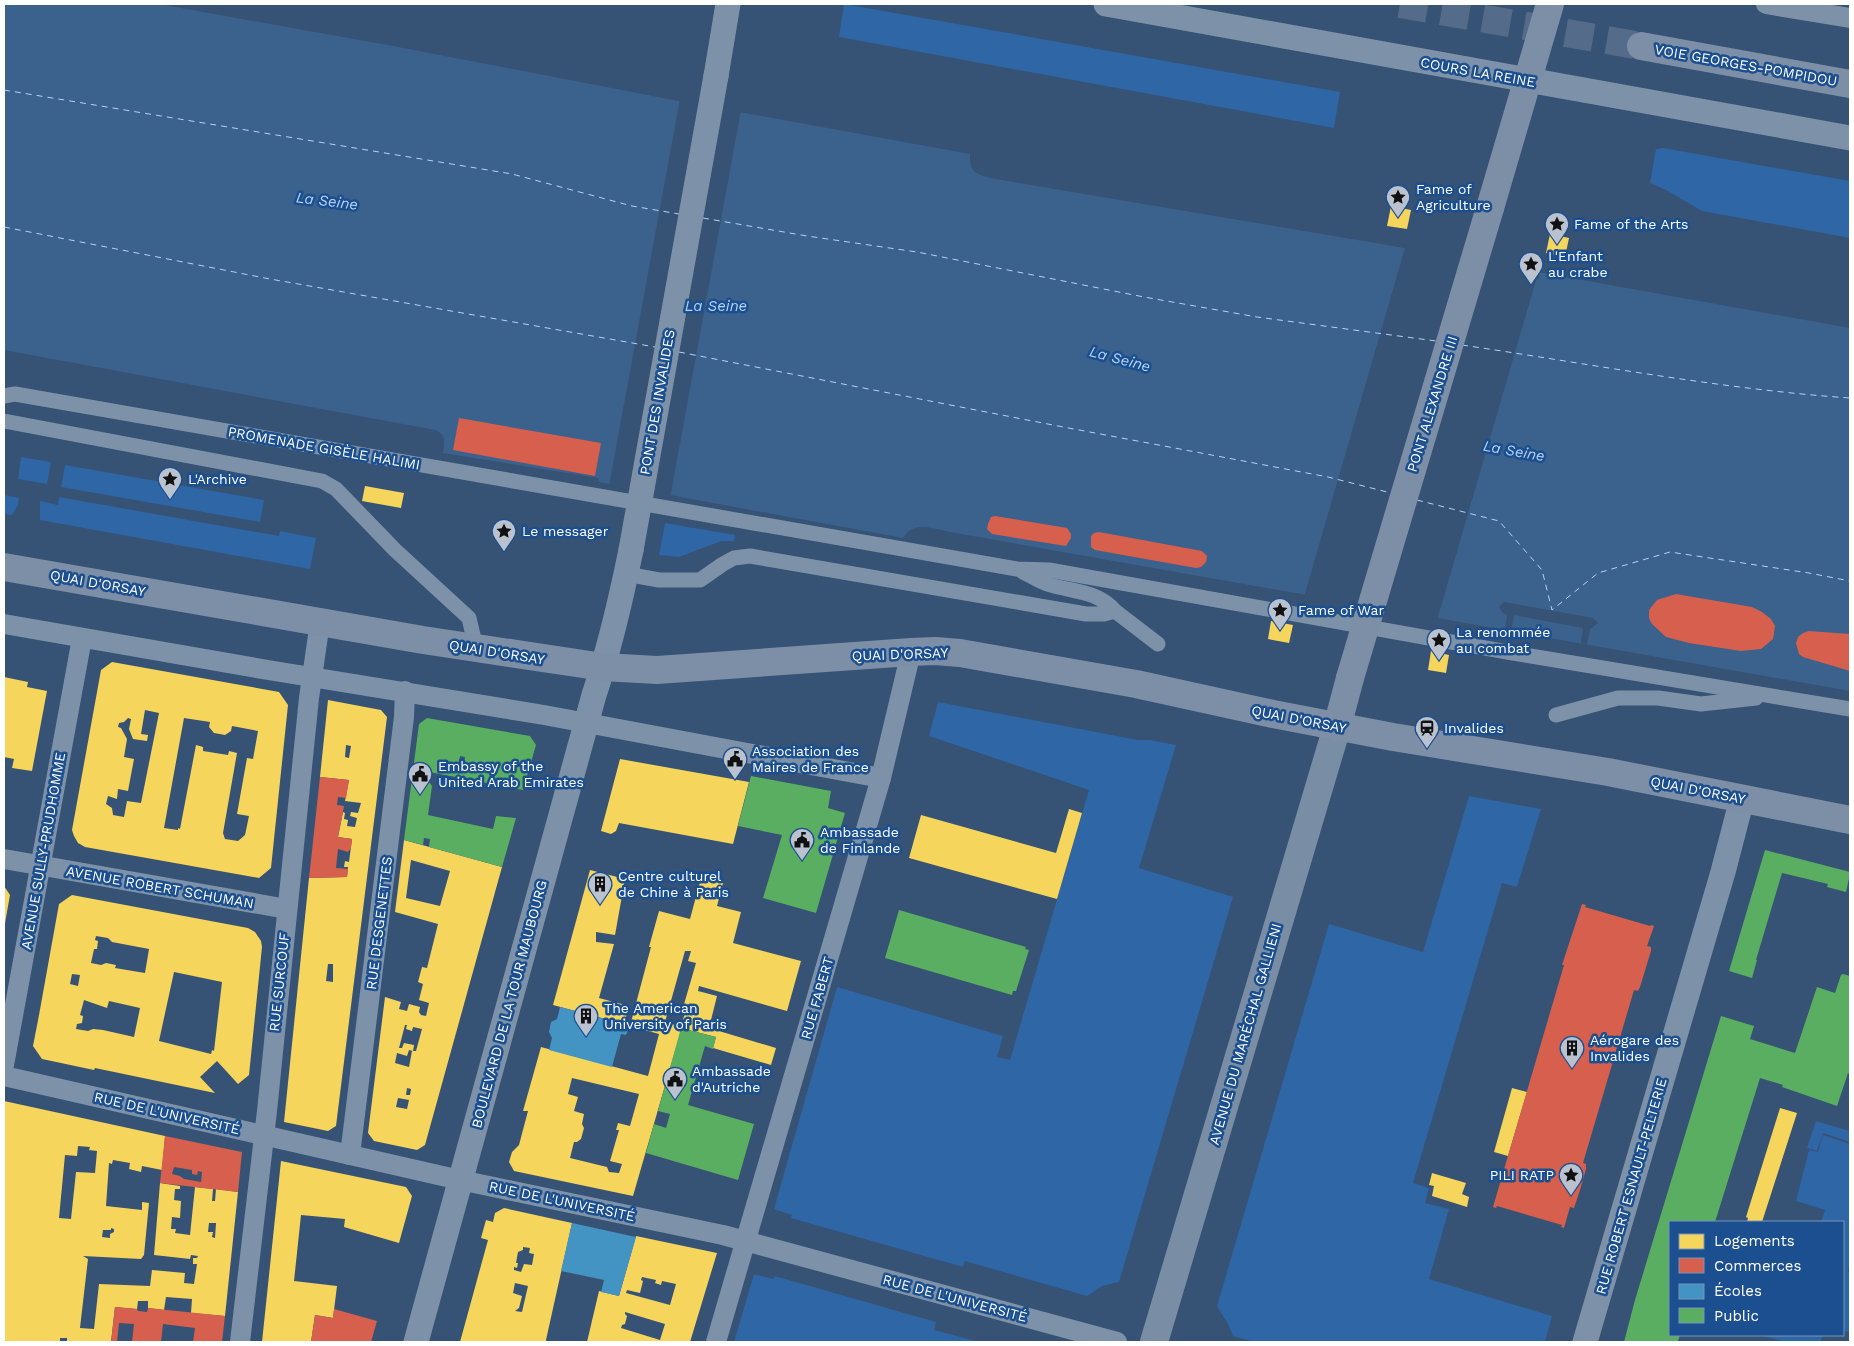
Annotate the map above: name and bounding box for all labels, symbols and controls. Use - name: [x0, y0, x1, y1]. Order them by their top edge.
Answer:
- street label: VOIE GEORGES-POMPIDOU: [1653, 41, 1839, 89]
- street label: COURS LA REINE: [1419, 54, 1537, 90]
- place label: Fame of Agriculture: [1416, 181, 1491, 213]
- place icon: Fame of Agriculture: [1385, 184, 1411, 218]
- water label: La Seine: [295, 188, 359, 214]
- place icon: Fame of the Arts: [1544, 211, 1570, 245]
- place label: Fame of the Arts: [1574, 216, 1688, 232]
- place label: L'Enfant au crabe: [1548, 248, 1607, 280]
- place icon: L'Enfant au crabe: [1518, 251, 1544, 285]
- water label: La Seine: [685, 297, 747, 315]
- street label: PONT DES INVALIDES: [636, 328, 678, 476]
- street label: PONT ALEXANDRE III: [1404, 334, 1460, 474]
- water label: La Seine: [1088, 342, 1152, 376]
- street label: PROMENADE GISÈLE HALIMI: [227, 423, 421, 473]
- water label: La Seine: [1482, 437, 1546, 465]
- place icon: L'Archive: [157, 466, 183, 500]
- place label: L'Archive: [188, 471, 247, 487]
- place icon: Le messager: [491, 518, 517, 552]
- place label: Le messager: [522, 523, 609, 539]
- street label: QUAI D'ORSAY: [49, 567, 147, 599]
- place icon: Fame of War: [1267, 597, 1293, 631]
- place label: Fame of War: [1298, 602, 1384, 618]
- place label: La renommée au combat: [1456, 624, 1550, 656]
- place icon: La renommée au combat: [1426, 627, 1452, 661]
- street label: QUAI D'ORSAY: [448, 637, 546, 667]
- street label: QUAI D'ORSAY: [851, 644, 949, 664]
- street label: QUAI D'ORSAY: [1250, 702, 1348, 736]
- station icon: Invalides: [1414, 715, 1440, 749]
- place label: Invalides: [1444, 720, 1504, 736]
- place label: Association des Maires de France: [752, 743, 869, 775]
- public building icon: Association des Maires de France: [722, 746, 748, 780]
- street label: AVENUE SULLY-PRUDHOMME: [18, 751, 68, 951]
- place label: Embassy of the United Arab Emirates: [438, 758, 584, 790]
- public building icon: Embassy of the United Arab Emirates: [407, 761, 433, 795]
- street label: QUAI D'ORSAY: [1649, 773, 1747, 807]
- place label: Ambassade de Finlande: [820, 824, 900, 856]
- public building icon: Ambassade de Finlande: [789, 827, 815, 861]
- street label: RUE DESGENETTES: [363, 855, 395, 990]
- street label: AVENUE ROBERT SCHUMAN: [65, 863, 255, 911]
- place label: Centre culturel de Chine à Paris: [618, 868, 729, 900]
- building icon: Centre culturel de Chine à Paris: [587, 871, 613, 905]
- street label: BOULEVARD DE LA TOUR MAUBOURG: [468, 878, 550, 1130]
- street label: AVENUE DU MARÉCHAL GALLIENI: [1206, 921, 1284, 1147]
- street label: RUE SURCOUF: [266, 932, 292, 1032]
- street label: RUE FABERT: [798, 954, 837, 1041]
- place label: The American University of Paris: [604, 1000, 727, 1032]
- building icon: The American University of Paris: [573, 1003, 599, 1037]
- place label: Aérogare des Invalides: [1590, 1032, 1679, 1064]
- building icon: Aérogare des Invalides: [1559, 1035, 1585, 1069]
- place label: Ambassade d'Autriche: [692, 1063, 771, 1095]
- public building icon: Ambassade d'Autriche: [662, 1066, 688, 1100]
- street label: RUE ROBERT ESNAULT-PELTERIE: [1592, 1076, 1670, 1296]
- street label: RUE DE L'UNIVERSITÉ: [93, 1088, 241, 1138]
- place icon: PILI RATP: [1558, 1162, 1584, 1196]
- place label: PILI RATP: [1490, 1167, 1554, 1183]
- street label: RUE DE L'UNIVERSITÉ: [488, 1178, 637, 1224]
- legend: [1669, 1221, 1844, 1336]
- text: Logements: [1714, 1232, 1795, 1250]
- text: Commerces: [1714, 1257, 1801, 1275]
- street label: RUE DE L'UNIVERSITÉ: [881, 1271, 1029, 1325]
- text: Écoles: [1714, 1282, 1762, 1300]
- text: Public: [1714, 1307, 1759, 1325]

